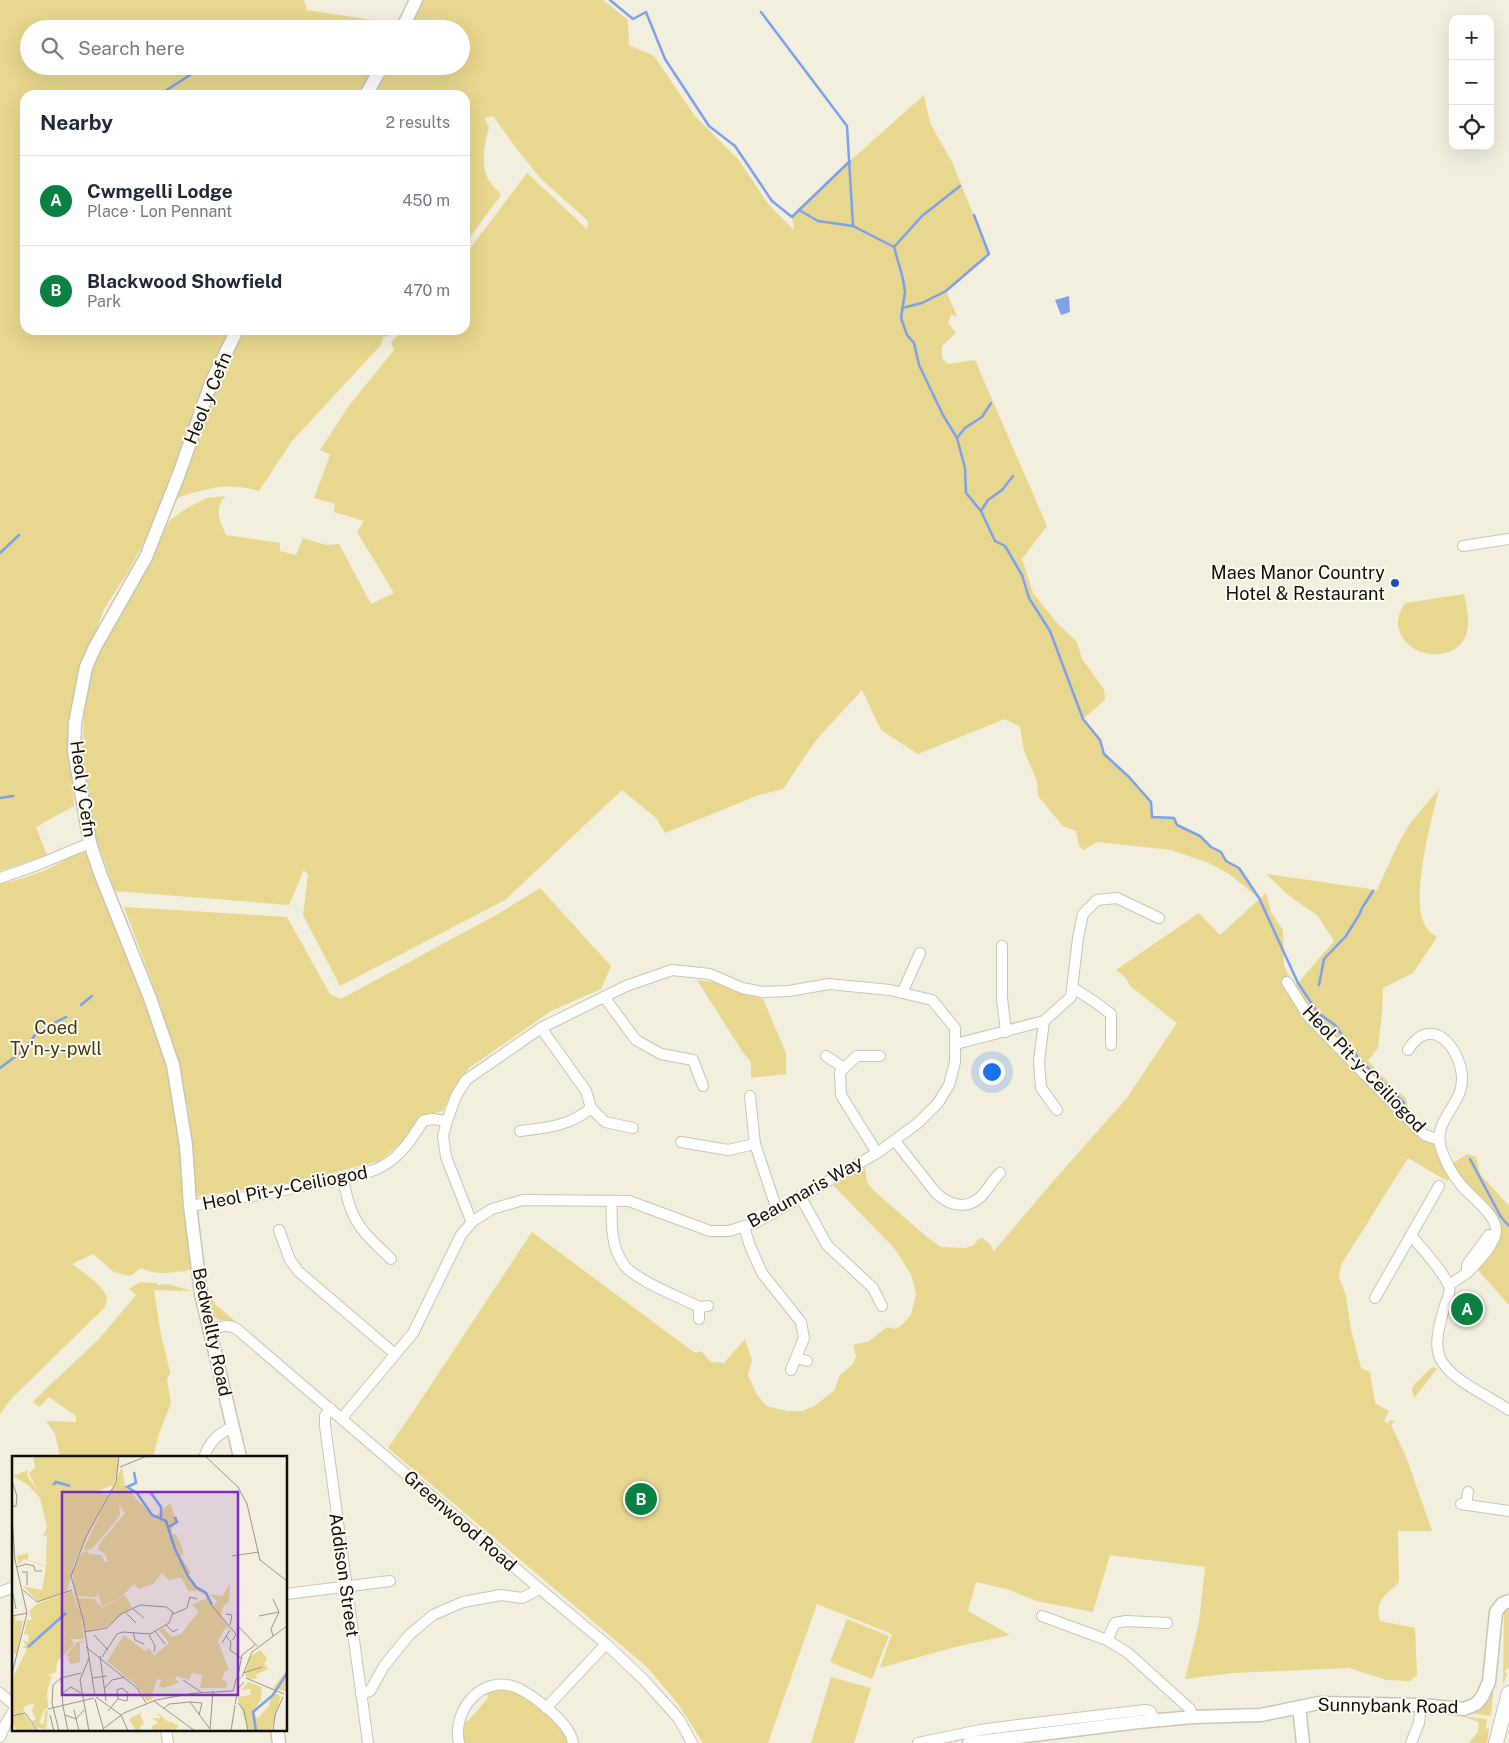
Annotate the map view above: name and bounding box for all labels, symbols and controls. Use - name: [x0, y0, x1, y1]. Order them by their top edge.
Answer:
- map controls: [1449, 15, 1494, 150]
- button: +: [1449, 15, 1494, 60]
- search box: [20, 20, 470, 75]
- icon: search: [38, 34, 66, 62]
- text: Search here: [78, 37, 185, 59]
- button: −: [1449, 60, 1494, 105]
- button: locate: [1449, 105, 1494, 150]
- text: Nearby: [40, 110, 113, 135]
- text: 2 results: [385, 113, 450, 132]
- text: Cwmgelli Lodge: [87, 180, 233, 202]
- text: A: [50, 191, 62, 210]
- text: 450 m: [402, 191, 450, 210]
- text: Place · Lon Pennant: [87, 202, 232, 221]
- text: Blackwood Showfield: [87, 270, 282, 292]
- text: B: [51, 281, 61, 300]
- text: 470 m: [403, 281, 450, 300]
- text: Park: [87, 292, 121, 311]
- street label: Heol y Cefn: [180, 349, 236, 447]
- place label: Maes Manor Country Hotel & Restaurant: [1211, 562, 1385, 604]
- marker: Maes Manor Country Hotel & Restaurant: [1389, 577, 1401, 589]
- street label: Heol y Cefn: [66, 739, 101, 839]
- street label: Heol Pit-y-Ceiliogod: [1298, 1001, 1430, 1136]
- park label: Coed Ty'n-y-pwll: [10, 1017, 102, 1059]
- your location: [979, 1059, 1005, 1085]
- street label: Beaumaris Way: [744, 1151, 866, 1232]
- street label: Heol Pit-y-Ceiliogod: [200, 1161, 369, 1214]
- street label: Bedwellty Road: [189, 1266, 236, 1398]
- pin: A: [1451, 1290, 1483, 1328]
- inset map: [12, 1456, 288, 1730]
- street label: Greenwood Road: [400, 1466, 521, 1575]
- pin: B: [625, 1480, 657, 1518]
- street label: Addison Street: [325, 1511, 364, 1638]
- street label: Sunnybank Road: [1317, 1694, 1459, 1717]

